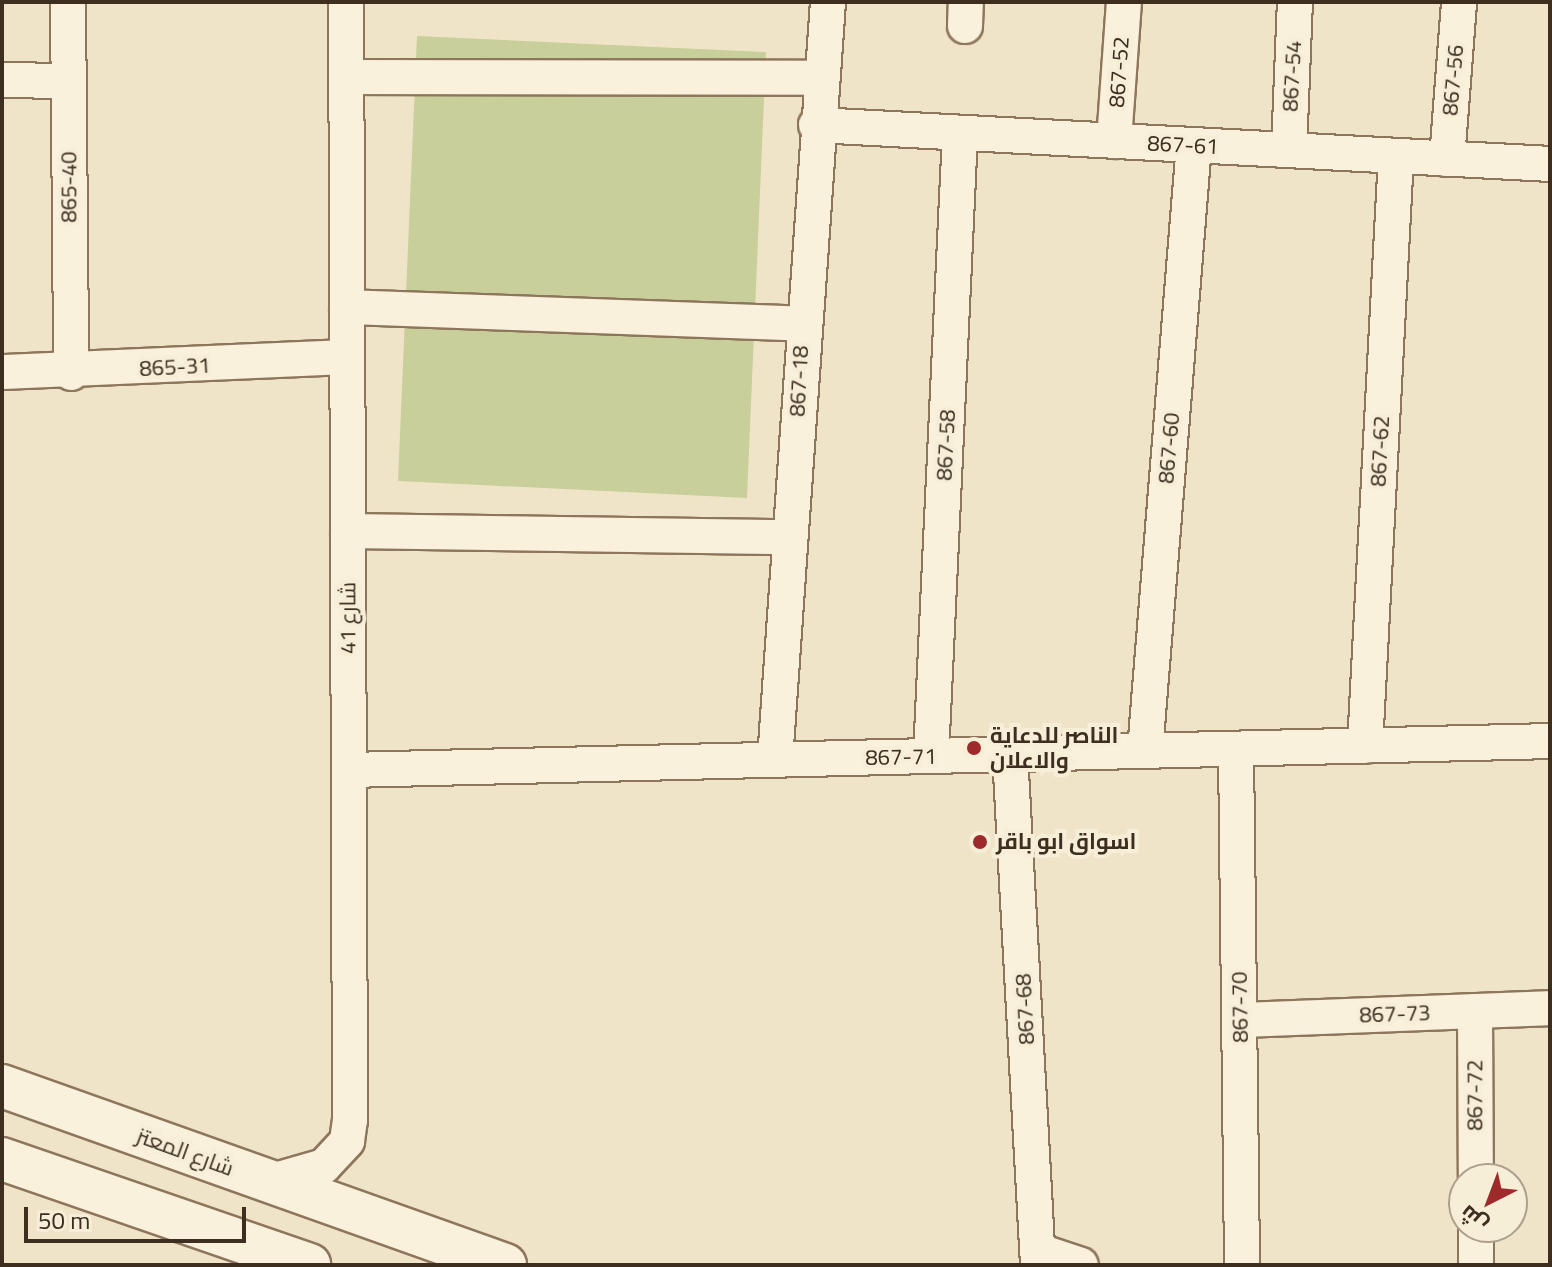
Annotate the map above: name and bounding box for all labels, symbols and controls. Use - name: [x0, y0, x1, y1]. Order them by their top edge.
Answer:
- street label: 867-52: [1103, 36, 1135, 108]
- street label: 867-54: [1277, 40, 1307, 112]
- street label: 867-56: [1437, 43, 1469, 117]
- street label: 867-61: [1147, 130, 1219, 160]
- street label: 865-40: [56, 151, 82, 223]
- street label: 867-18: [784, 345, 814, 417]
- street label: 865-31: [139, 352, 211, 382]
- street label: 867-58: [931, 409, 961, 481]
- street label: 867-60: [1153, 411, 1185, 485]
- street label: 867-62: [1365, 415, 1395, 487]
- street label: شارع 41: [335, 582, 361, 654]
- place label: الناصر للدعاية والاعلان: [990, 722, 1118, 774]
- marker: الناصر للدعاية والاعلان: [965, 739, 983, 757]
- street label: 867-71: [865, 743, 937, 771]
- place label: اسواق ابو باقر: [996, 829, 1136, 855]
- marker: اسواق ابو باقر: [971, 833, 989, 851]
- street label: 867-70: [1226, 971, 1254, 1043]
- street label: 867-68: [1010, 973, 1040, 1045]
- street label: 867-73: [1359, 1000, 1431, 1028]
- street label: 867-72: [1462, 1059, 1488, 1131]
- street label: شارع المعتز: [133, 1122, 237, 1182]
- north arrow: [1448, 1163, 1528, 1243]
- scale bar: [28, 1191, 250, 1241]
- text: ش: [1449, 1194, 1498, 1244]
- text: 50 m: [38, 1198, 90, 1243]

